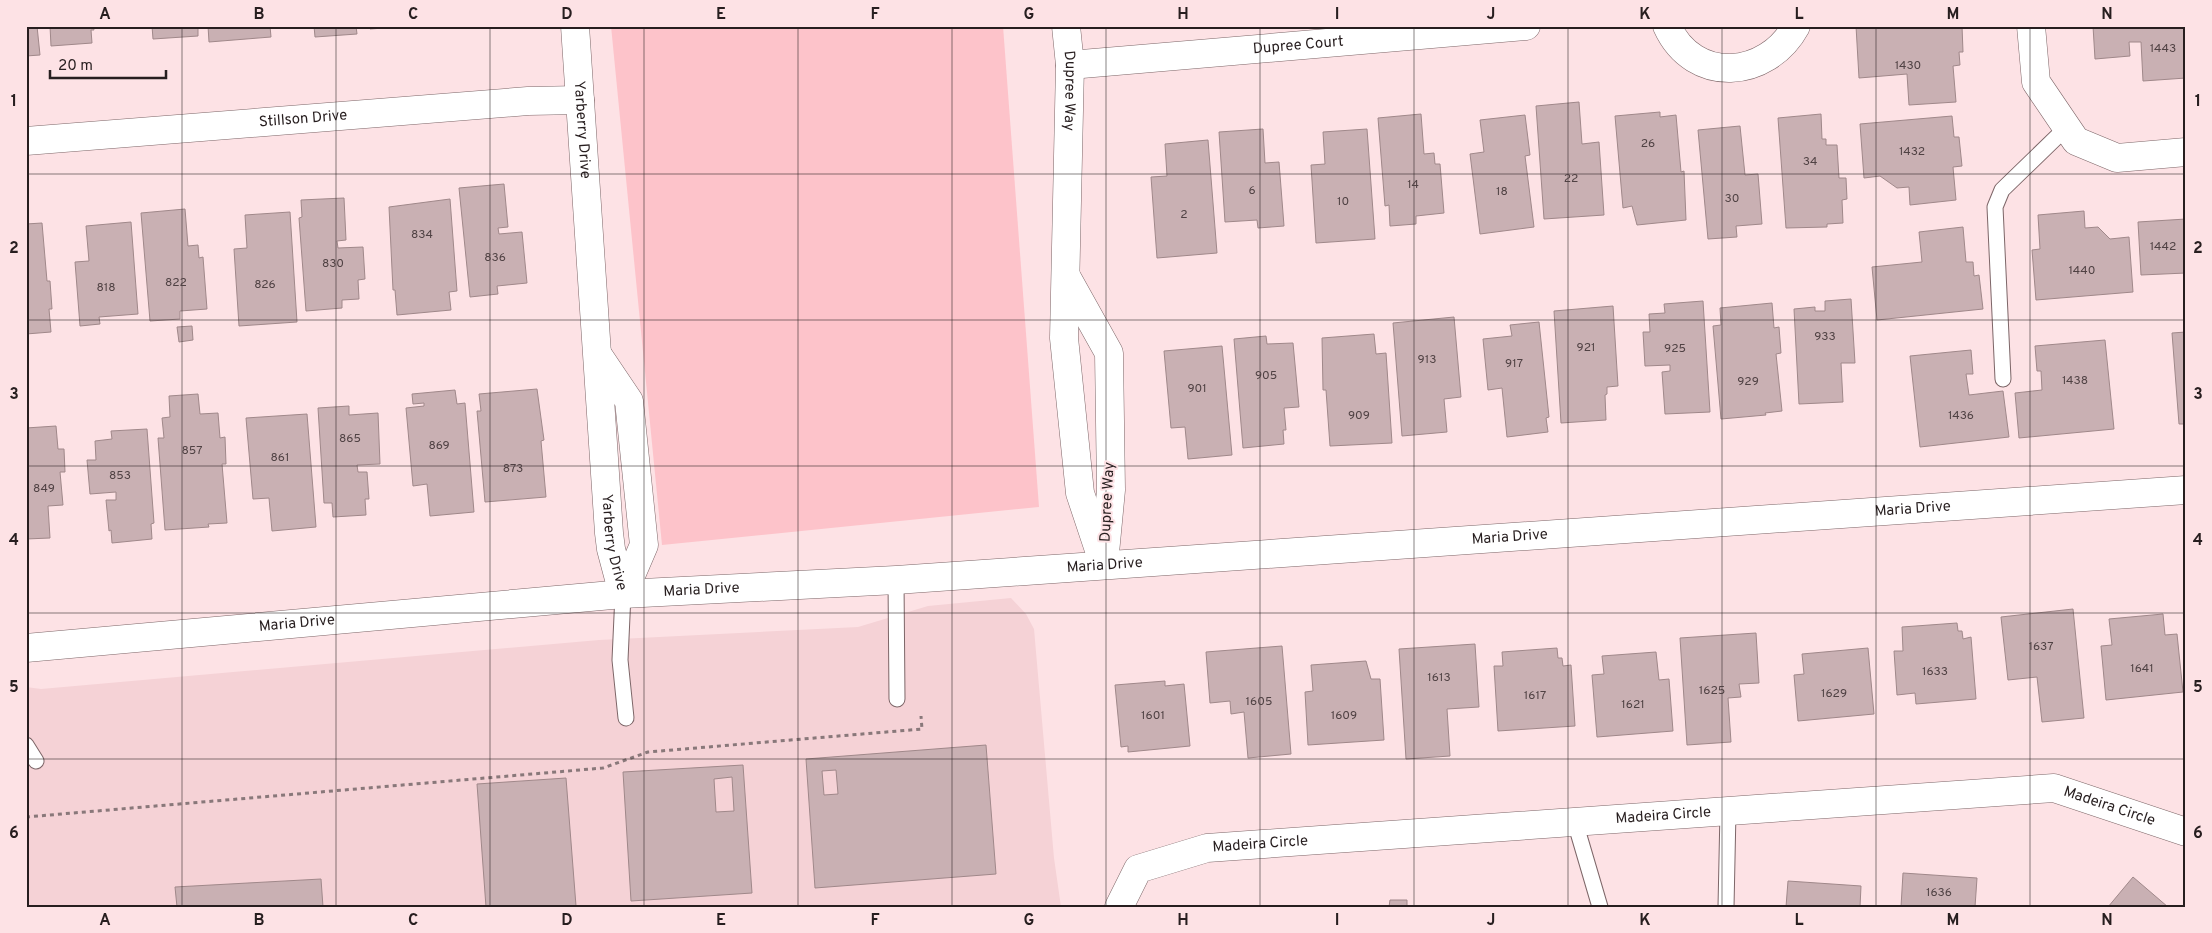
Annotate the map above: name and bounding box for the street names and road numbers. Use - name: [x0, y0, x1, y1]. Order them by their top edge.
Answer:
- street label: Dupree Court: [1252, 32, 1344, 59]
- street label: Dupree Way: [1059, 50, 1080, 131]
- street label: Yarberry Drive: [569, 80, 595, 179]
- street label: Stillson Drive: [258, 106, 348, 132]
- street label: Dupree Way: [1096, 461, 1120, 543]
- street label: Yarberry Drive: [597, 493, 631, 593]
- street label: Maria Drive: [1874, 497, 1951, 521]
- street label: Maria Drive: [1471, 525, 1548, 549]
- street label: Maria Drive: [1066, 553, 1143, 578]
- street label: Maria Drive: [663, 579, 740, 601]
- street label: Maria Drive: [258, 611, 336, 636]
- street label: Madeira Circle: [2061, 782, 2158, 831]
- street label: Madeira Circle: [1615, 803, 1712, 829]
- street label: Madeira Circle: [1212, 831, 1309, 857]

